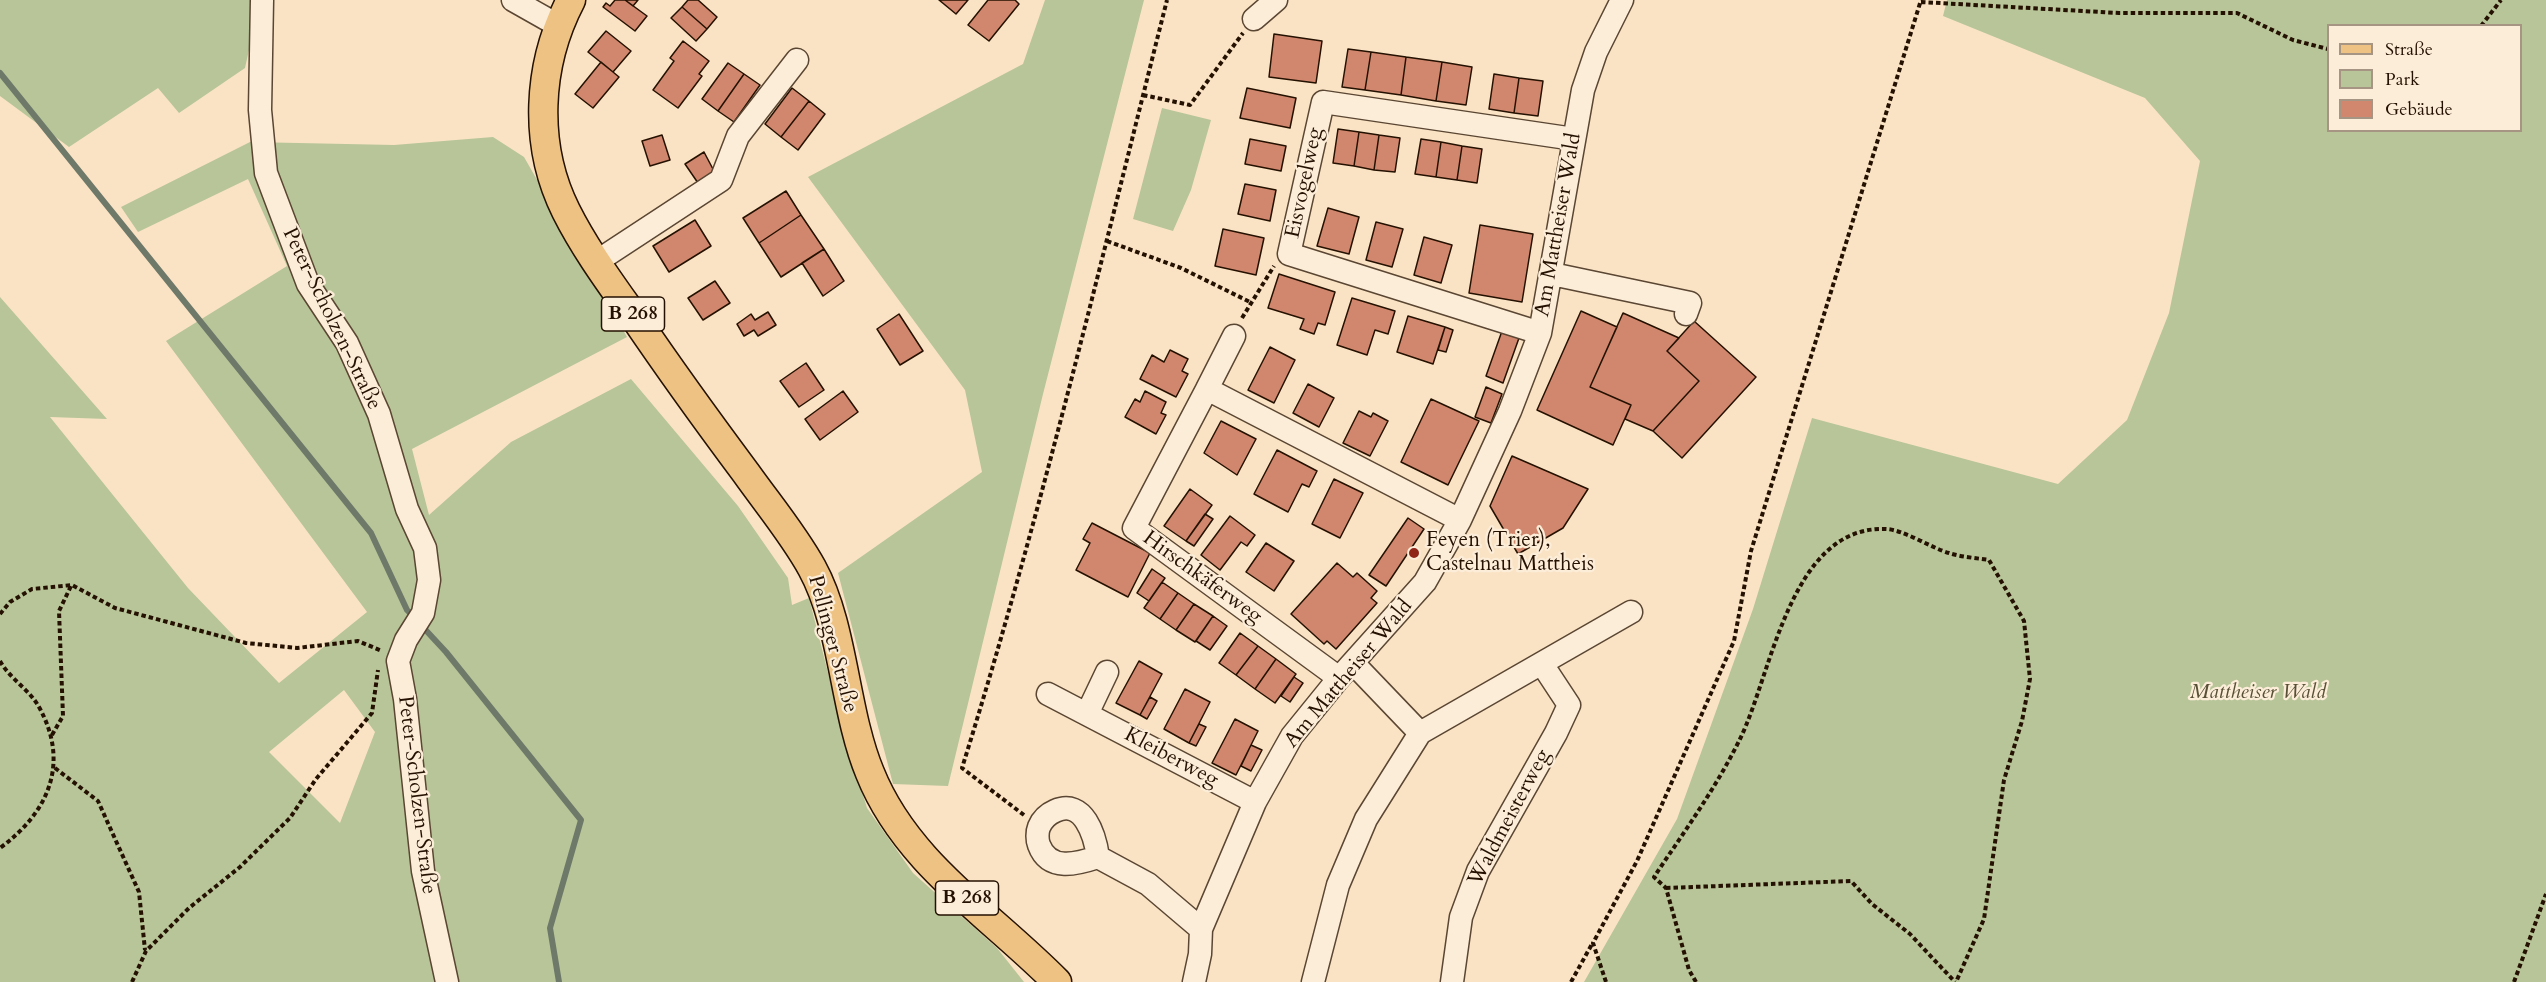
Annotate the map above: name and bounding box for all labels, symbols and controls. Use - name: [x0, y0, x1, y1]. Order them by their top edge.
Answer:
- legend: [2327, 24, 2522, 132]
- text: Straße: [2385, 37, 2433, 62]
- text: Park: [2385, 67, 2420, 92]
- text: Gebäude: [2385, 97, 2453, 122]
- street label: Eisvogelweg: [1281, 125, 1329, 241]
- street label: Am Mattheiser Wald: [1530, 131, 1588, 319]
- street label: Peter-Scholzen-Straße: [276, 224, 386, 414]
- road number: B 268: [602, 297, 664, 331]
- street label: Hirschkäferweg: [1137, 526, 1267, 630]
- place label: Feyen (Trier), Castelnau Mattheis: [1426, 528, 1594, 578]
- marker: Feyen (Trier), Castelnau Mattheis: [1407, 546, 1421, 560]
- street label: Pellinger Straße: [802, 573, 862, 715]
- street label: Am Mattheiser Wald: [1280, 595, 1418, 753]
- park label: Mattheiser Wald: [2190, 680, 2326, 706]
- street label: Peter-Scholzen-Straße: [391, 694, 441, 896]
- street label: Kleiberweg: [1120, 723, 1222, 793]
- street label: Waldmeisterweg: [1463, 745, 1557, 891]
- road number: B 268: [936, 881, 998, 915]

